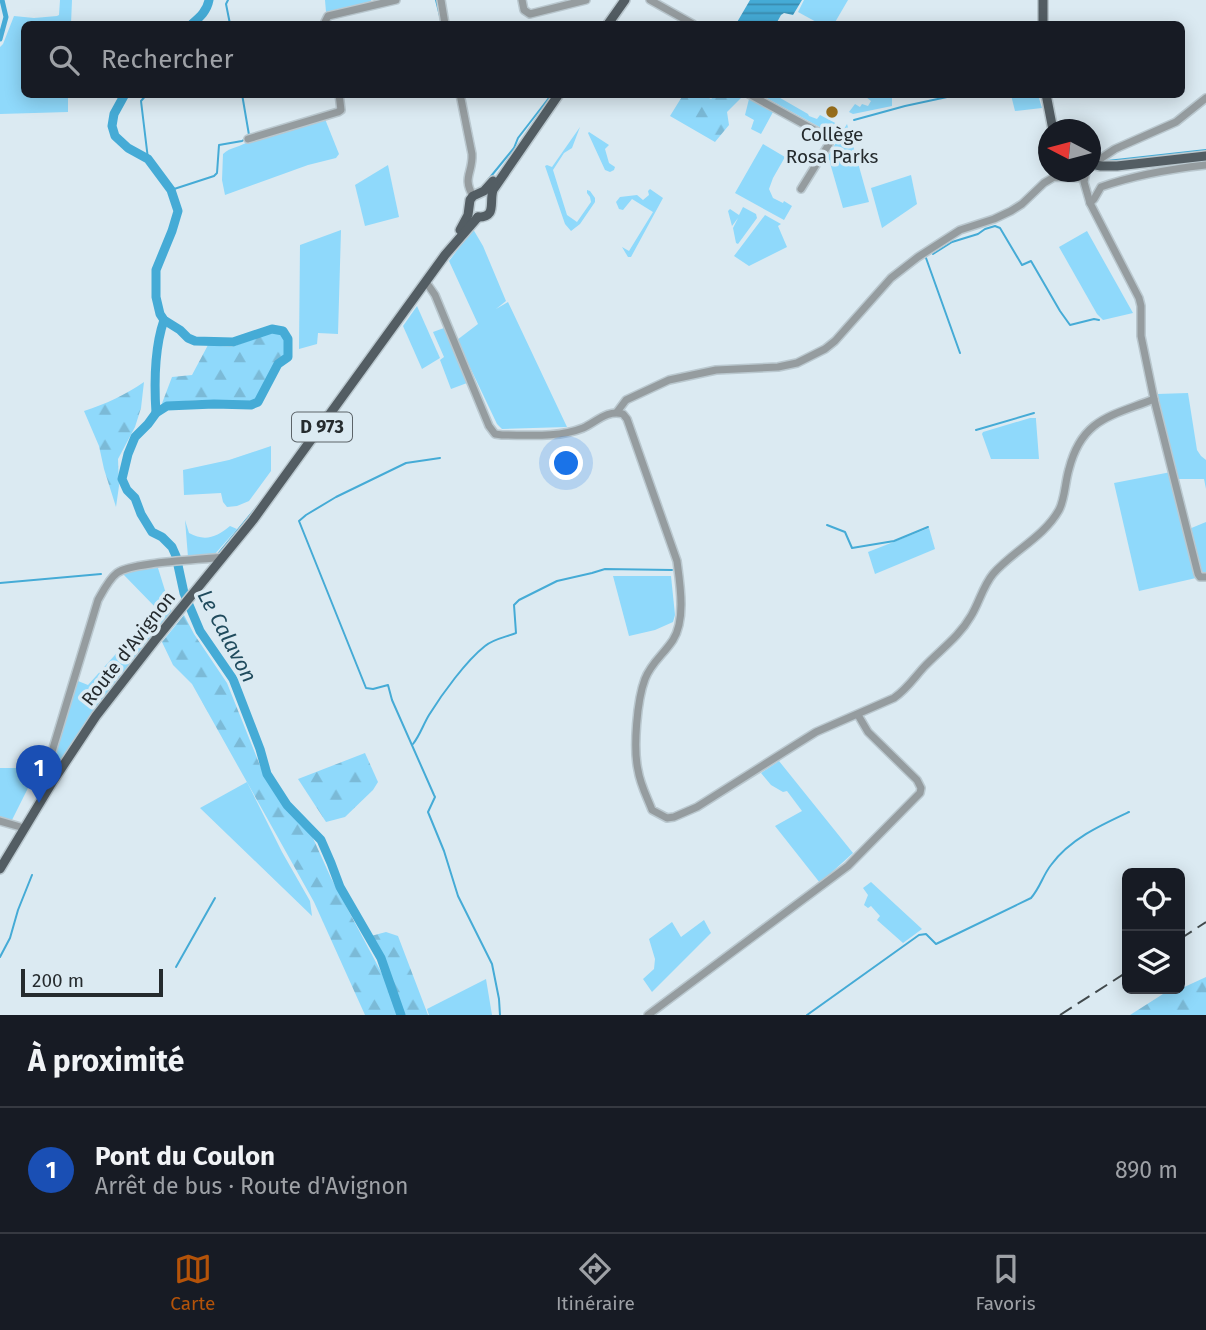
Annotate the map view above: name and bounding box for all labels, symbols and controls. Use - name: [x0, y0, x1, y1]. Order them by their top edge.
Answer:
- search box: [21, 21, 1185, 98]
- icon: search: [45, 41, 83, 79]
- text: Rechercher: [101, 44, 233, 75]
- marker: Collège Rosa Parks: [824, 104, 840, 120]
- north arrow: [1038, 119, 1101, 182]
- place label: Collège Rosa Parks: [786, 123, 878, 168]
- road number: D 973: [292, 412, 352, 442]
- your location: [549, 446, 583, 480]
- water label: Le Calavon: [192, 585, 262, 687]
- street label: Route d'Avignon: [77, 586, 180, 710]
- pin: 1: [16, 745, 62, 803]
- map controls: [1122, 868, 1185, 994]
- button: locate: [1122, 868, 1185, 931]
- button: layers: [1122, 931, 1185, 994]
- scale bar: [21, 966, 163, 998]
- text: 200 m: [32, 969, 84, 992]
- text: À proximité: [28, 1043, 184, 1079]
- text: Pont du Coulon: [95, 1141, 275, 1172]
- text: 1: [46, 1156, 56, 1184]
- text: 890 m: [1115, 1156, 1178, 1184]
- text: Arrêt de bus · Route d'Avignon: [95, 1172, 408, 1200]
- tab: Carte: [170, 1250, 215, 1315]
- tab: Itinéraire: [556, 1250, 635, 1315]
- tab: Favoris: [975, 1250, 1036, 1315]

